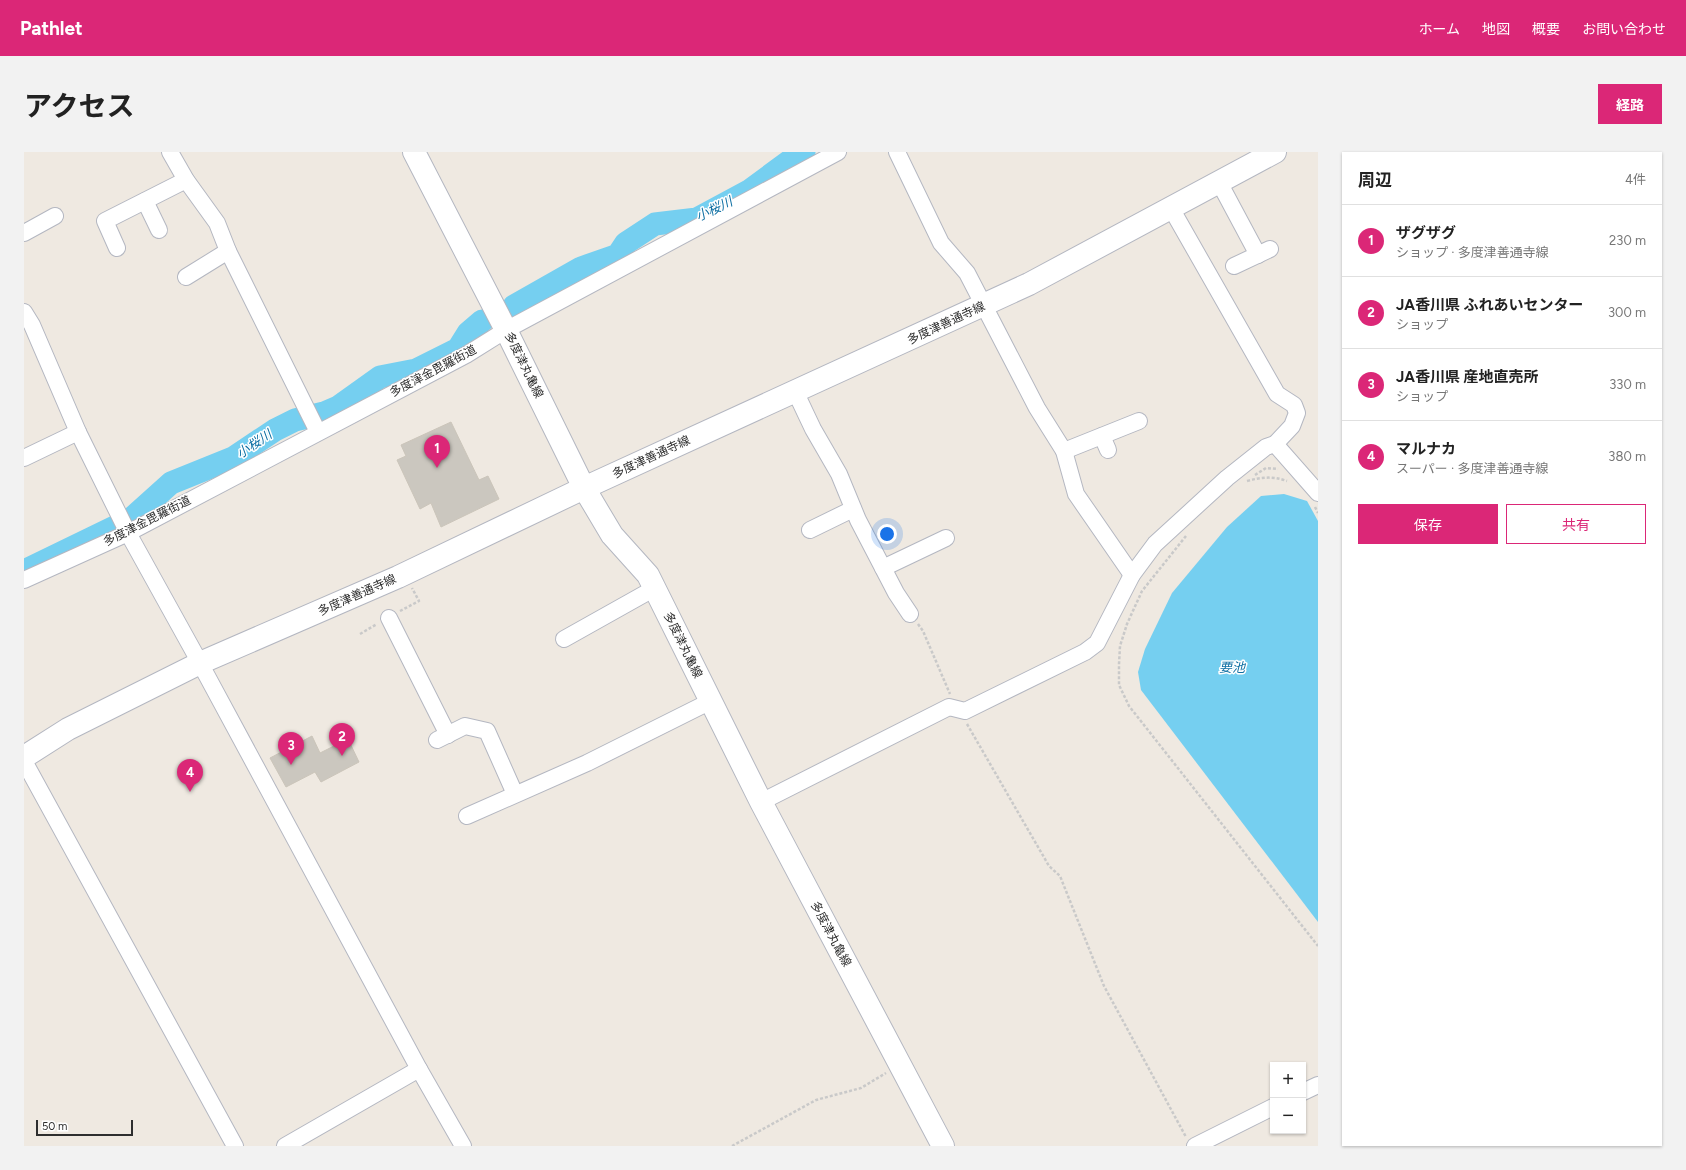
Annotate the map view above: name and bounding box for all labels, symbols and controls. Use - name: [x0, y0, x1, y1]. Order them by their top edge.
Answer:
- text: Pathlet: [20, 17, 83, 40]
- text: ホーム: [1418, 21, 1460, 38]
- text: 地図: [1482, 21, 1510, 38]
- text: 概要: [1532, 21, 1560, 38]
- text: お問い合わせ: [1582, 21, 1666, 38]
- button: 経路: [1598, 84, 1662, 124]
- text: アクセス: [24, 89, 135, 123]
- text: 周辺: [1358, 170, 1392, 190]
- text: 4件: [1625, 172, 1646, 187]
- water label: 小桜川: [693, 193, 737, 224]
- text: ザグザグ: [1396, 224, 1456, 242]
- text: 1: [1368, 233, 1374, 248]
- text: 230 m: [1609, 233, 1646, 248]
- text: ショップ · 多度津善通寺線: [1396, 245, 1549, 260]
- text: JA香川県 ふれあいセンター: [1396, 296, 1584, 314]
- street label: 多度津善通寺線: [905, 299, 987, 347]
- text: 2: [1367, 305, 1375, 320]
- text: 300 m: [1608, 305, 1646, 320]
- text: ショップ: [1396, 317, 1448, 332]
- street label: 多度津丸亀線: [502, 330, 546, 400]
- street label: 多度津金毘羅街道: [387, 342, 479, 400]
- text: JA香川県 産地直売所: [1396, 368, 1539, 386]
- text: 3: [1367, 377, 1375, 392]
- text: 330 m: [1609, 377, 1646, 392]
- text: ショップ: [1396, 389, 1448, 404]
- water label: 小桜川: [234, 426, 276, 461]
- street label: 多度津善通寺線: [610, 433, 692, 481]
- pin: 1: [424, 435, 450, 468]
- text: マルナカ: [1396, 440, 1456, 458]
- text: 4: [1367, 449, 1375, 464]
- text: 380 m: [1608, 449, 1646, 464]
- text: スーパー · 多度津善通寺線: [1396, 461, 1549, 476]
- street label: 多度津金毘羅街道: [101, 493, 193, 549]
- button: 保存: [1358, 504, 1498, 544]
- button: 共有: [1506, 504, 1646, 544]
- your location: [877, 524, 897, 544]
- street label: 多度津善通寺線: [316, 572, 398, 618]
- street label: 多度津丸亀線: [661, 610, 705, 680]
- water label: 要池: [1219, 660, 1247, 675]
- pin: 2: [329, 723, 355, 756]
- pin: 3: [278, 732, 304, 765]
- pin: 4: [177, 759, 203, 792]
- street label: 多度津丸亀線: [808, 899, 854, 969]
- map controls: [1270, 1062, 1306, 1134]
- button: +: [1270, 1062, 1306, 1098]
- button: −: [1270, 1098, 1306, 1134]
- scale bar: [36, 1118, 133, 1137]
- text: 50 m: [42, 1120, 67, 1133]

